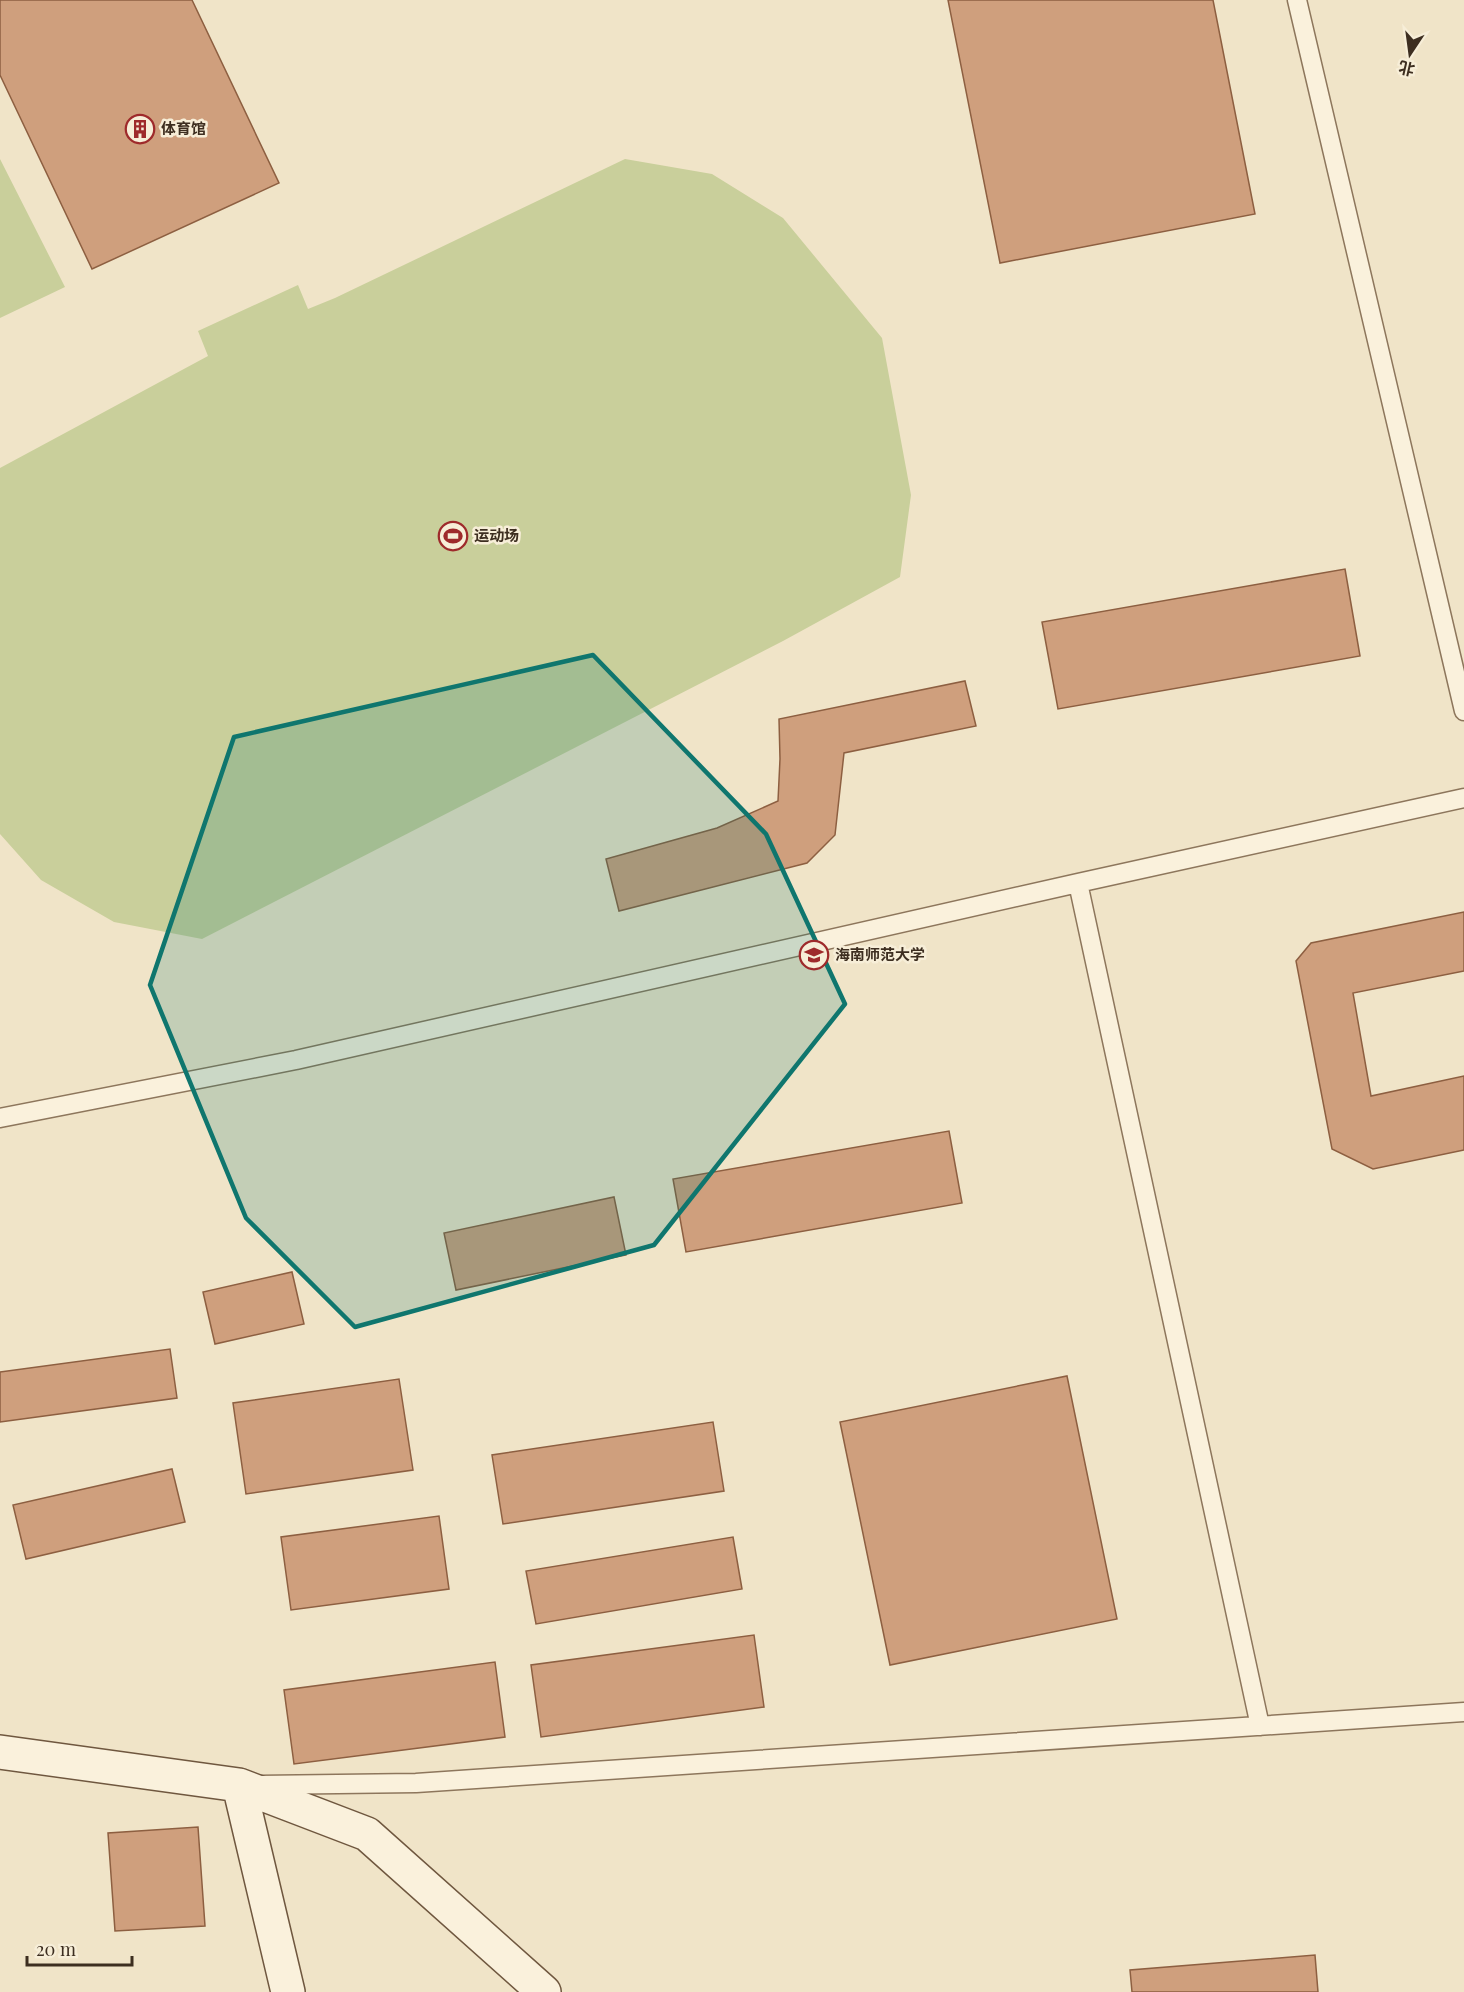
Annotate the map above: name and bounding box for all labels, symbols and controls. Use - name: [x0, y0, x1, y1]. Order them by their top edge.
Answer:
- north arrow: [1380, 24, 1440, 84]
- text: 北: [1396, 57, 1417, 81]
- building icon: 体育馆: [124, 113, 156, 145]
- place label: 体育馆: [161, 118, 206, 138]
- sports icon: 运动场: [437, 520, 469, 552]
- place label: 运动场: [474, 525, 519, 545]
- school or university icon: 海南师范大学: [798, 939, 830, 971]
- place label: 海南师范大学: [835, 944, 925, 964]
- scale bar: [27, 1929, 132, 1967]
- text: 20 m: [36, 1937, 76, 1961]

